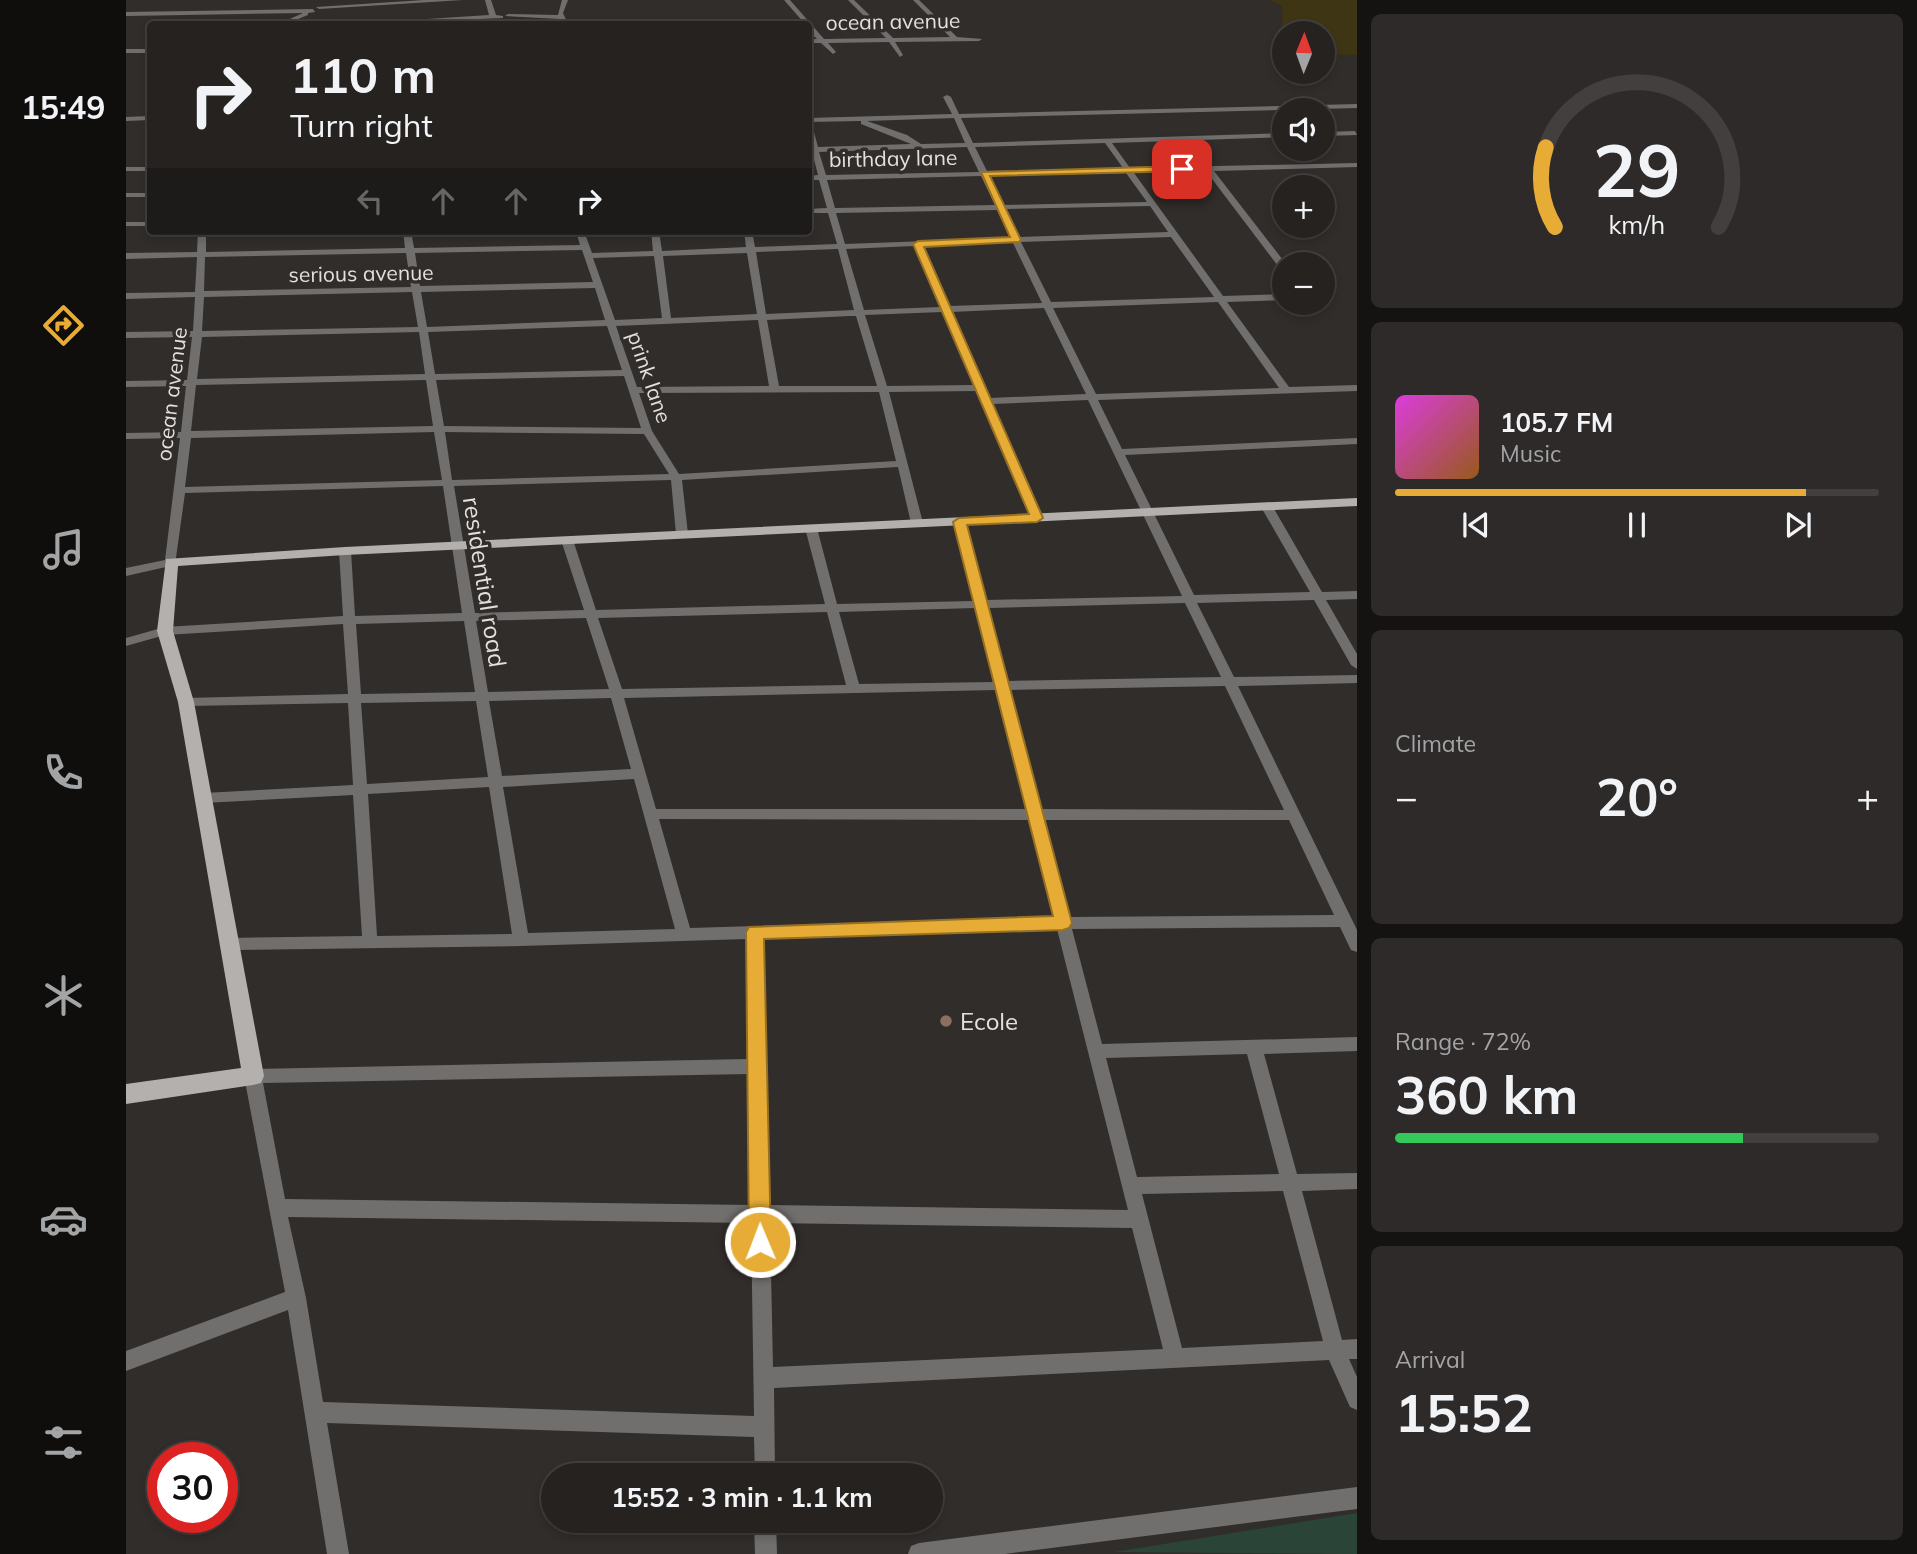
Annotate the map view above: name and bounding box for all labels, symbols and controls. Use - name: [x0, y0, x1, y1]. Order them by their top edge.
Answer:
- street label: ocean avenue: [825, 7, 961, 35]
- north arrow: [1272, 21, 1335, 84]
- map controls: [1272, 21, 1335, 315]
- text: 110 m: [290, 44, 436, 105]
- icon: right: [175, 49, 266, 140]
- text: 15:49: [21, 87, 105, 127]
- button: sound: [1272, 98, 1335, 161]
- text: Turn right: [290, 105, 433, 145]
- text: 29: [1593, 124, 1681, 215]
- pin: [1152, 139, 1212, 199]
- street label: birthday lane: [829, 144, 957, 172]
- icon: arrive: [1163, 150, 1201, 188]
- button: +: [1272, 175, 1335, 238]
- icon: left: [351, 182, 389, 220]
- icon: ahead: [424, 182, 462, 220]
- icon: ahead: [497, 182, 535, 220]
- icon: right: [570, 182, 608, 220]
- text: km/h: [1609, 209, 1665, 240]
- button: −: [1272, 252, 1335, 315]
- street label: serious avenue: [288, 259, 434, 287]
- icon: directions: [39, 301, 88, 350]
- street label: ocean avenue: [150, 326, 192, 462]
- street label: prink lane: [622, 328, 678, 426]
- text: 105.7 FM: [1500, 406, 1613, 439]
- text: Music: [1500, 439, 1561, 468]
- street label: residential road: [457, 495, 513, 669]
- icon: previous: [1457, 506, 1495, 544]
- icon: pause: [1618, 506, 1656, 544]
- icon: next: [1779, 506, 1817, 544]
- icon: music: [39, 525, 88, 574]
- text: Climate: [1395, 729, 1476, 758]
- icon: phone: [39, 748, 88, 797]
- text: 20°: [1596, 764, 1678, 829]
- text: −: [1395, 773, 1418, 821]
- text: +: [1856, 773, 1879, 821]
- icon: climate: [39, 971, 88, 1020]
- place label: Ecole: [960, 1006, 1018, 1036]
- marker: Ecole: [938, 1013, 954, 1029]
- text: Range · 72%: [1395, 1027, 1531, 1056]
- text: 360 km: [1395, 1062, 1578, 1127]
- icon: car: [39, 1195, 88, 1244]
- position arrow: [723, 1205, 797, 1279]
- text: Arrival: [1395, 1345, 1465, 1374]
- text: 15:52: [1395, 1380, 1533, 1445]
- icon: filters: [39, 1418, 88, 1467]
- speed limit sign: 30: [147, 1442, 238, 1533]
- text: 15:52 · 3 min · 1.1 km: [611, 1481, 873, 1514]

